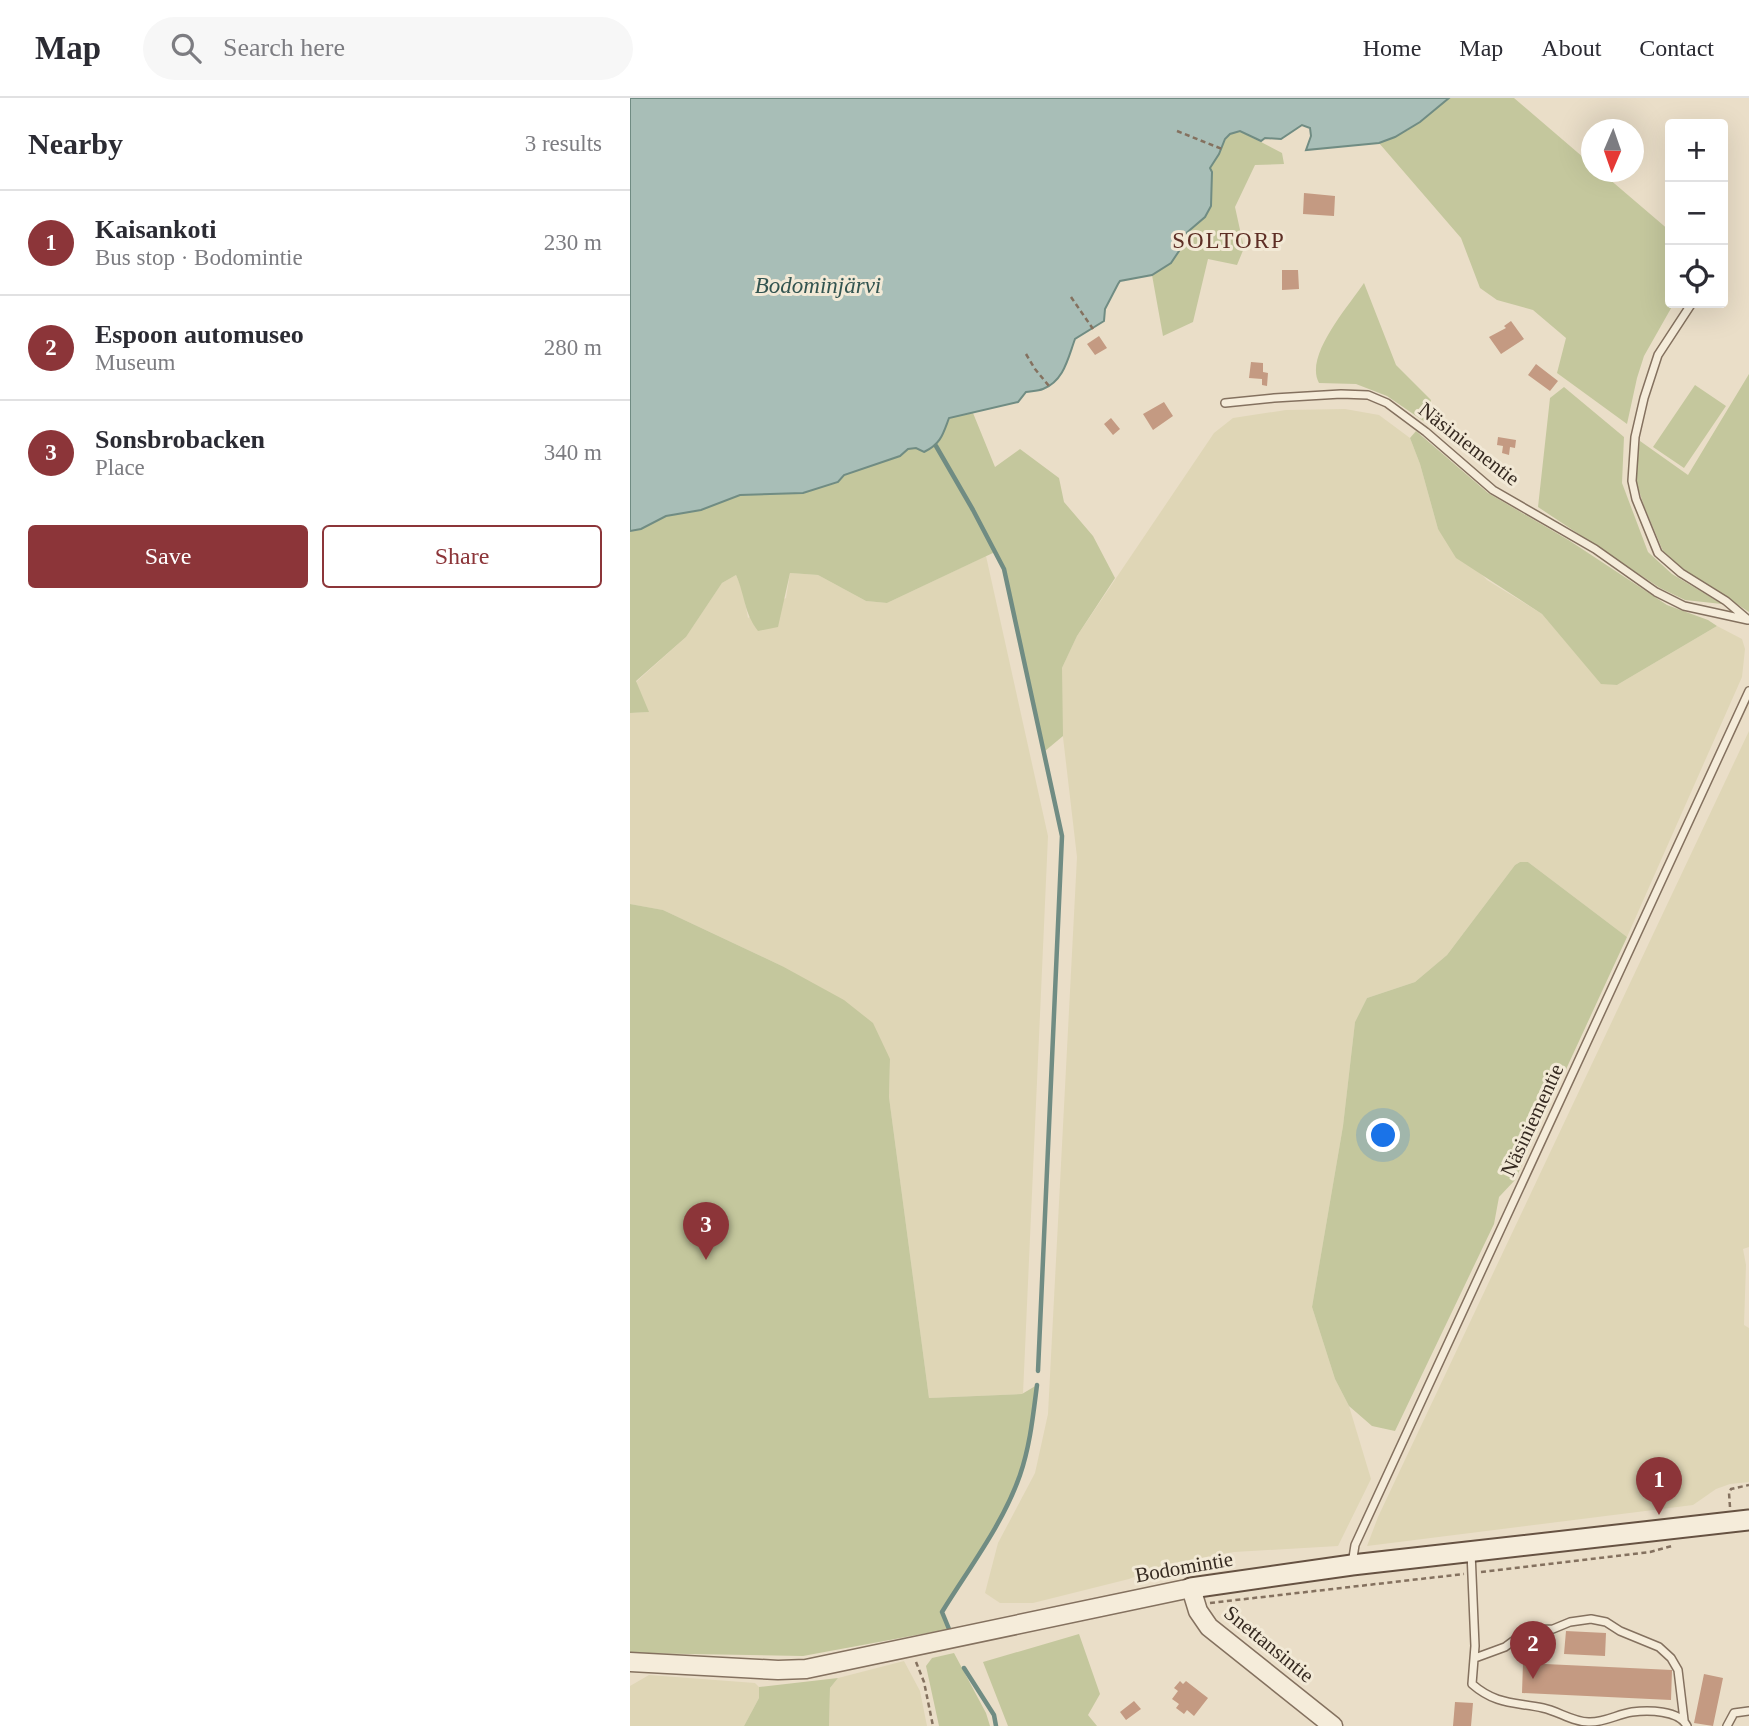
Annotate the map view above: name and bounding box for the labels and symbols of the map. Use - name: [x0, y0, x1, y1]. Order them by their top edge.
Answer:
- north arrow: [1581, 119, 1644, 182]
- district label: SOLTORP: [1172, 228, 1286, 253]
- water label: Bodominjärvi: [755, 273, 881, 298]
- street label: Näsiniementie: [1414, 397, 1524, 491]
- street label: Näsiniementie: [1495, 1060, 1569, 1180]
- your location: [1366, 1118, 1400, 1152]
- pin: 3: [683, 1202, 729, 1260]
- pin: 1: [1636, 1457, 1682, 1515]
- street label: Bodomintie: [1133, 1547, 1235, 1587]
- street label: Snettansintie: [1219, 1601, 1319, 1687]
- pin: 2: [1510, 1621, 1556, 1679]

